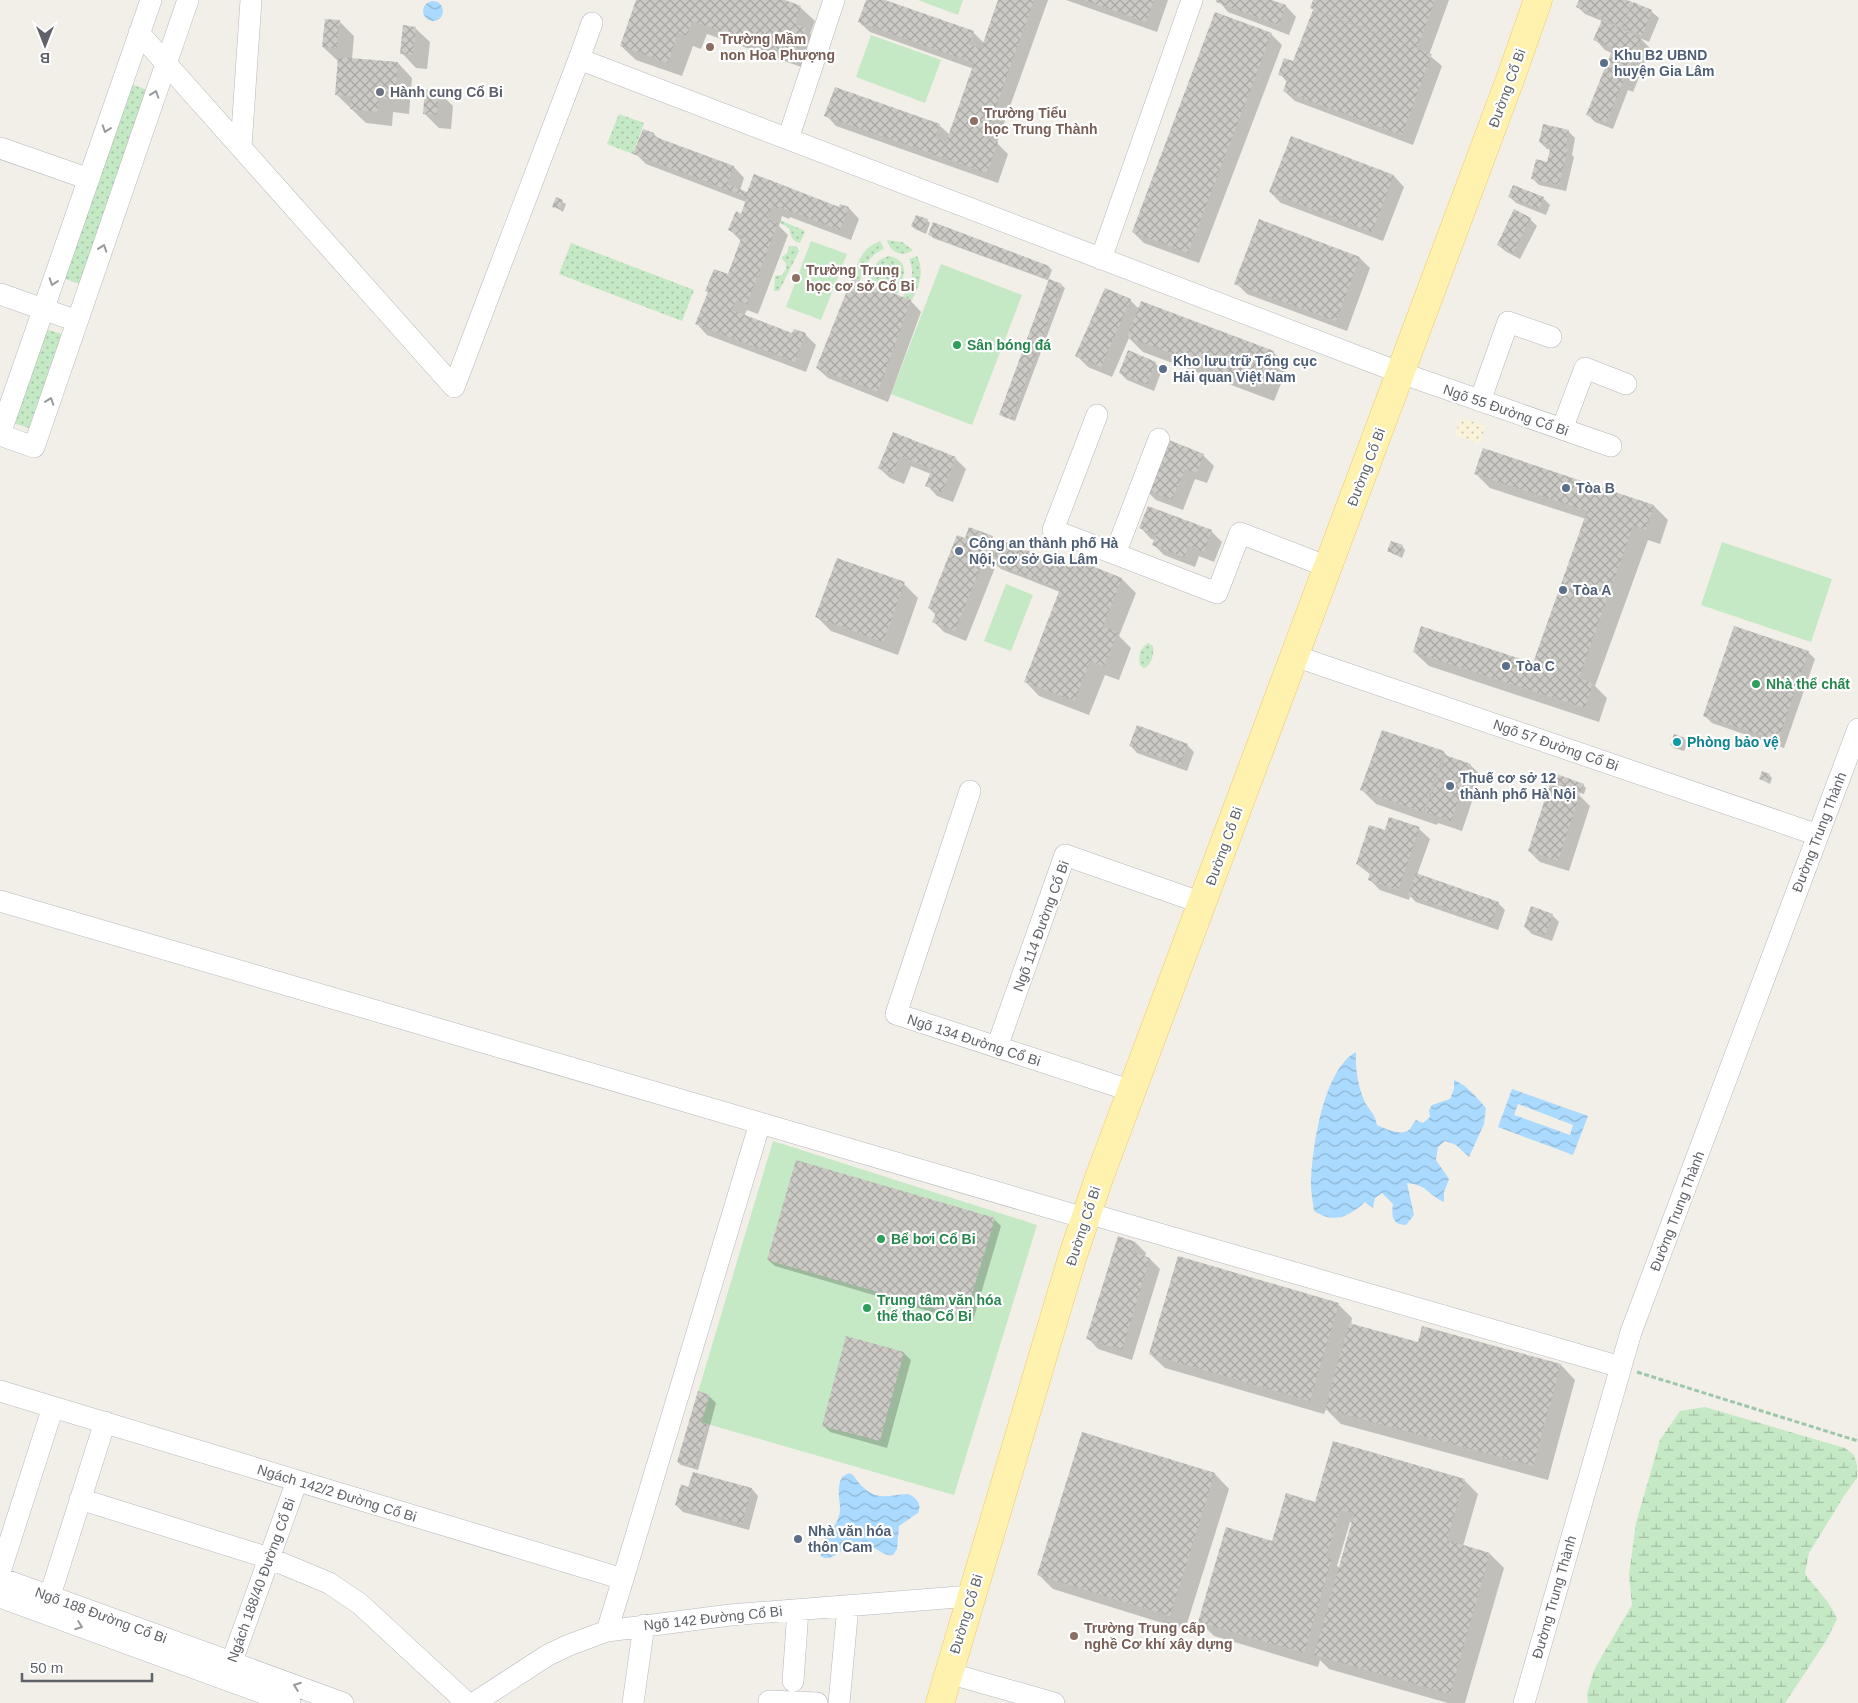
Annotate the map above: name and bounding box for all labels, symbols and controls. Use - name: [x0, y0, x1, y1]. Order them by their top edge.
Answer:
- north arrow: [20, 20, 70, 70]
- place label: Trường Mầm non Hoa Phượng: [720, 31, 835, 63]
- marker: Trường Mầm non Hoa Phượng: [704, 41, 716, 53]
- street label: Đường Cổ Bi: [1485, 47, 1529, 129]
- place label: Khu B2 UBND huyện Gia Lâm: [1614, 47, 1714, 79]
- text: B: [40, 50, 50, 66]
- marker: Khu B2 UBND huyện Gia Lâm: [1598, 57, 1610, 69]
- place label: Hành cung Cổ Bi: [390, 84, 503, 100]
- marker: Hành cung Cổ Bi: [374, 86, 386, 98]
- one-way arrow: [150, 90, 160, 99]
- place label: Trường Tiểu học Trung Thành: [984, 105, 1098, 137]
- marker: Trường Tiểu học Trung Thành: [968, 115, 980, 127]
- one-way arrow: [102, 124, 112, 132]
- one-way arrow: [97, 244, 107, 252]
- place label: Trường Trung học cơ sở Cổ Bi: [806, 262, 915, 294]
- marker: Trường Trung học cơ sở Cổ Bi: [790, 272, 802, 284]
- one-way arrow: [49, 277, 59, 286]
- place label: Sân bóng đá: [967, 337, 1051, 353]
- marker: Sân bóng đá: [951, 339, 963, 351]
- place label: Kho lưu trữ Tổng cục Hải quan Việt Nam: [1173, 353, 1317, 385]
- marker: Kho lưu trữ Tổng cục Hải quan Việt Nam: [1157, 363, 1169, 375]
- street label: Ngõ 55 Đường Cổ Bi: [1441, 381, 1571, 439]
- one-way arrow: [44, 397, 54, 406]
- street label: Đường Cổ Bi: [1344, 426, 1388, 508]
- place label: Tòa B: [1576, 480, 1615, 496]
- marker: Tòa B: [1560, 482, 1572, 494]
- place label: Công an thành phố Hà Nội, cơ sở Gia Lâm: [969, 535, 1119, 567]
- marker: Công an thành phố Hà Nội, cơ sở Gia Lâm: [953, 545, 965, 557]
- place label: Tòa A: [1573, 582, 1611, 598]
- marker: Tòa A: [1557, 584, 1569, 596]
- place label: Tòa C: [1516, 658, 1555, 674]
- marker: Tòa C: [1500, 660, 1512, 672]
- place label: Nhà thể chất: [1766, 676, 1850, 692]
- marker: Nhà thể chất: [1750, 678, 1762, 690]
- street label: Ngõ 57 Đường Cổ Bi: [1491, 716, 1621, 774]
- place label: Phòng bảo vệ: [1687, 734, 1779, 750]
- marker: Phòng bảo vệ: [1671, 736, 1683, 748]
- place label: Thuế cơ sở 12 thành phố Hà Nội: [1460, 770, 1576, 802]
- street label: Đường Trung Thành: [1789, 770, 1849, 894]
- marker: Thuế cơ sở 12 thành phố Hà Nội: [1444, 780, 1456, 792]
- street label: Đường Cổ Bi: [1202, 805, 1246, 887]
- street label: Ngõ 114 Đường Cổ Bi: [1010, 858, 1072, 994]
- street label: Ngõ 134 Đường Cổ Bi: [905, 1011, 1043, 1069]
- street label: Đường Trung Thành: [1647, 1149, 1707, 1273]
- street label: Đường Cổ Bi: [1063, 1184, 1103, 1268]
- place label: Bể bơi Cổ Bi: [891, 1231, 976, 1247]
- marker: Bể bơi Cổ Bi: [875, 1233, 887, 1245]
- place label: Trung tâm văn hóa thể thao Cổ Bi: [877, 1292, 1002, 1324]
- marker: Trung tâm văn hóa thể thao Cổ Bi: [861, 1302, 873, 1314]
- street label: Ngách 142/2 Đường Cổ Bi: [255, 1461, 419, 1525]
- street label: Ngách 188/40 Đường Cổ Bi: [224, 1496, 298, 1664]
- place label: Nhà văn hóa thôn Cam: [808, 1523, 891, 1555]
- marker: Nhà văn hóa thôn Cam: [792, 1533, 804, 1545]
- street label: Đường Trung Thành: [1529, 1534, 1579, 1660]
- street label: Đường Cổ Bi: [946, 1572, 986, 1656]
- street label: Ngõ 188 Đường Cổ Bi: [33, 1584, 169, 1646]
- street label: Ngõ 142 Đường Cổ Bi: [643, 1603, 783, 1633]
- one-way arrow: [74, 1620, 82, 1630]
- place label: Trường Trung cấp nghề Cơ khí xây dựng: [1084, 1620, 1232, 1652]
- marker: Trường Trung cấp nghề Cơ khí xây dựng: [1068, 1630, 1080, 1642]
- scale bar: [22, 1650, 152, 1682]
- text: 50 m: [30, 1659, 63, 1676]
- one-way arrow: [293, 1682, 302, 1692]

